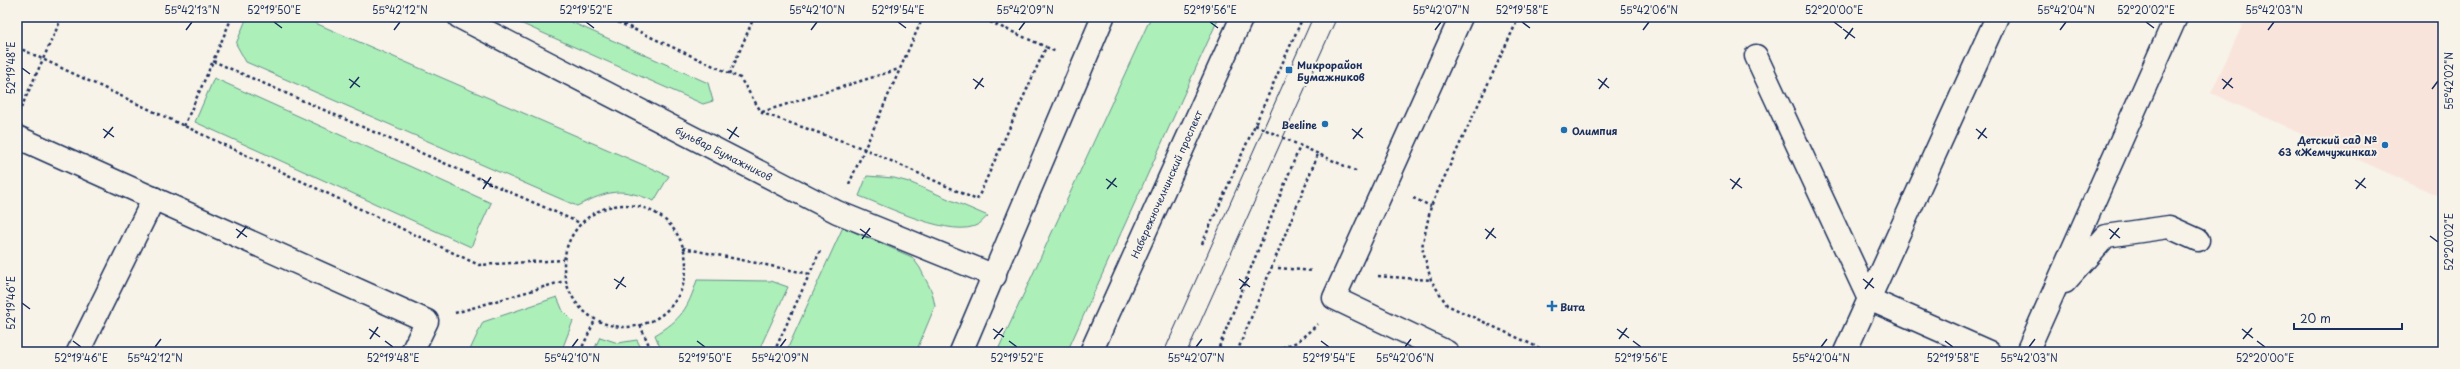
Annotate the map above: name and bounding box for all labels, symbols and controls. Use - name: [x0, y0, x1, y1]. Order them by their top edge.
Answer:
- text: 55°42'13"N: [164, 2, 220, 17]
- text: 52°19'50"E: [247, 2, 301, 17]
- text: 55°42'12"N: [372, 2, 428, 17]
- text: 52°19'52"E: [559, 2, 613, 17]
- text: 55°42'10"N: [789, 2, 845, 17]
- text: 52°19'54"E: [871, 2, 925, 17]
- text: 55°42'09"N: [996, 2, 1054, 17]
- text: 52°19'56"E: [1183, 2, 1237, 17]
- text: 55°42'07"N: [1412, 2, 1470, 17]
- text: 52°19'58"E: [1495, 2, 1549, 17]
- text: 55°42'06"N: [1620, 2, 1678, 17]
- text: 52°20'00"E: [1805, 2, 1863, 17]
- text: 55°42'04"N: [2037, 2, 2095, 17]
- text: 52°20'02"E: [2117, 2, 2175, 17]
- text: 55°42'03"N: [2245, 2, 2303, 17]
- text: 52°19'48"E: [3, 41, 18, 95]
- text: 55°42'02"N: [2441, 52, 2456, 110]
- place label: Микрорайон Бумажников: [1297, 57, 1365, 84]
- marker: Микрорайон Бумажников: [1284, 65, 1294, 75]
- street label: Набережночелнинский проспект: [1126, 107, 1206, 260]
- place label: Beeline: [1282, 117, 1317, 132]
- marker: Beeline: [1320, 119, 1330, 129]
- street label: бульвар Бумажников: [673, 122, 775, 184]
- place label: Олимпия: [1572, 123, 1618, 138]
- marker: Олимпия: [1559, 125, 1569, 135]
- place label: Детский сад № 63 «Жемчужинка»: [2278, 132, 2377, 160]
- marker: Детский сад № 63 «Жемчужинка»: [2380, 140, 2390, 150]
- text: 52°20'02"E: [2441, 213, 2456, 271]
- text: 52°19'46"E: [3, 276, 18, 330]
- place label: Вита: [1560, 299, 1585, 314]
- marker: Вита: [1547, 301, 1557, 311]
- scale bar: [2294, 305, 2402, 331]
- text: 20 m: [2300, 309, 2331, 327]
- text: 52°19'46"E: [54, 350, 108, 365]
- text: 55°42'12"N: [127, 350, 183, 365]
- text: 52°19'48"E: [366, 350, 420, 365]
- text: 55°42'10"N: [544, 350, 600, 365]
- text: 52°19'50"E: [678, 350, 732, 365]
- text: 55°42'09"N: [751, 350, 809, 365]
- text: 52°19'52"E: [990, 350, 1044, 365]
- text: 55°42'07"N: [1167, 350, 1225, 365]
- text: 52°19'54"E: [1302, 350, 1356, 365]
- text: 55°42'06"N: [1376, 350, 1434, 365]
- text: 52°19'56"E: [1614, 350, 1668, 365]
- text: 55°42'04"N: [1792, 350, 1850, 365]
- text: 52°19'58"E: [1926, 350, 1980, 365]
- text: 55°42'03"N: [2000, 350, 2058, 365]
- text: 52°20'00"E: [2236, 350, 2294, 365]

